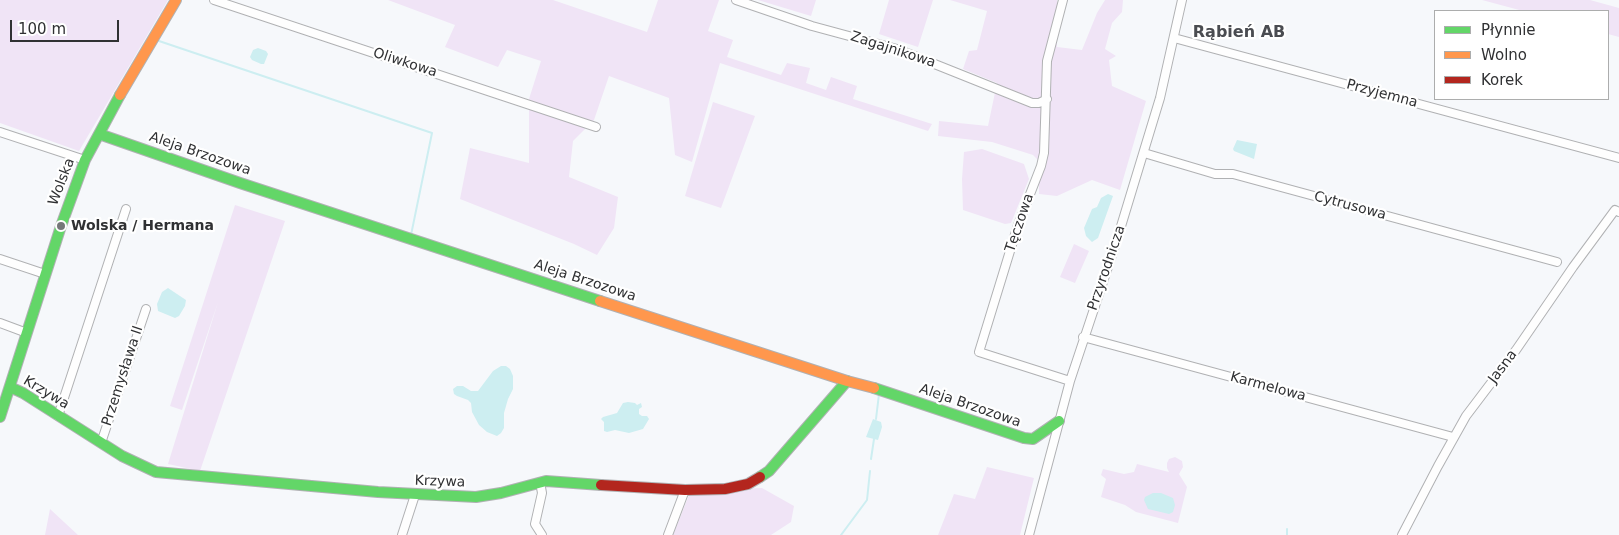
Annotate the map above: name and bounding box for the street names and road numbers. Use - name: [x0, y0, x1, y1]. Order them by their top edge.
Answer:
- street label: Zagajnikowa: [848, 28, 938, 72]
- street label: Oliwkowa: [371, 45, 439, 81]
- street label: Przyjemna: [1344, 76, 1420, 112]
- street label: Aleja Brzozowa: [147, 129, 253, 179]
- street label: Wolska: [45, 156, 79, 208]
- street label: Cytrusowa: [1312, 188, 1388, 224]
- street label: Tęczowa: [1002, 192, 1038, 254]
- street label: Przyrodnicza: [1085, 223, 1129, 313]
- street label: Aleja Brzozowa: [532, 257, 638, 305]
- street label: Przemysława II: [99, 324, 147, 428]
- street label: Jasna: [1485, 347, 1521, 387]
- street label: Karmelowa: [1228, 369, 1308, 405]
- street label: Krzywa: [20, 373, 72, 413]
- street label: Aleja Brzozowa: [917, 381, 1023, 431]
- street label: Krzywa: [414, 473, 466, 491]

